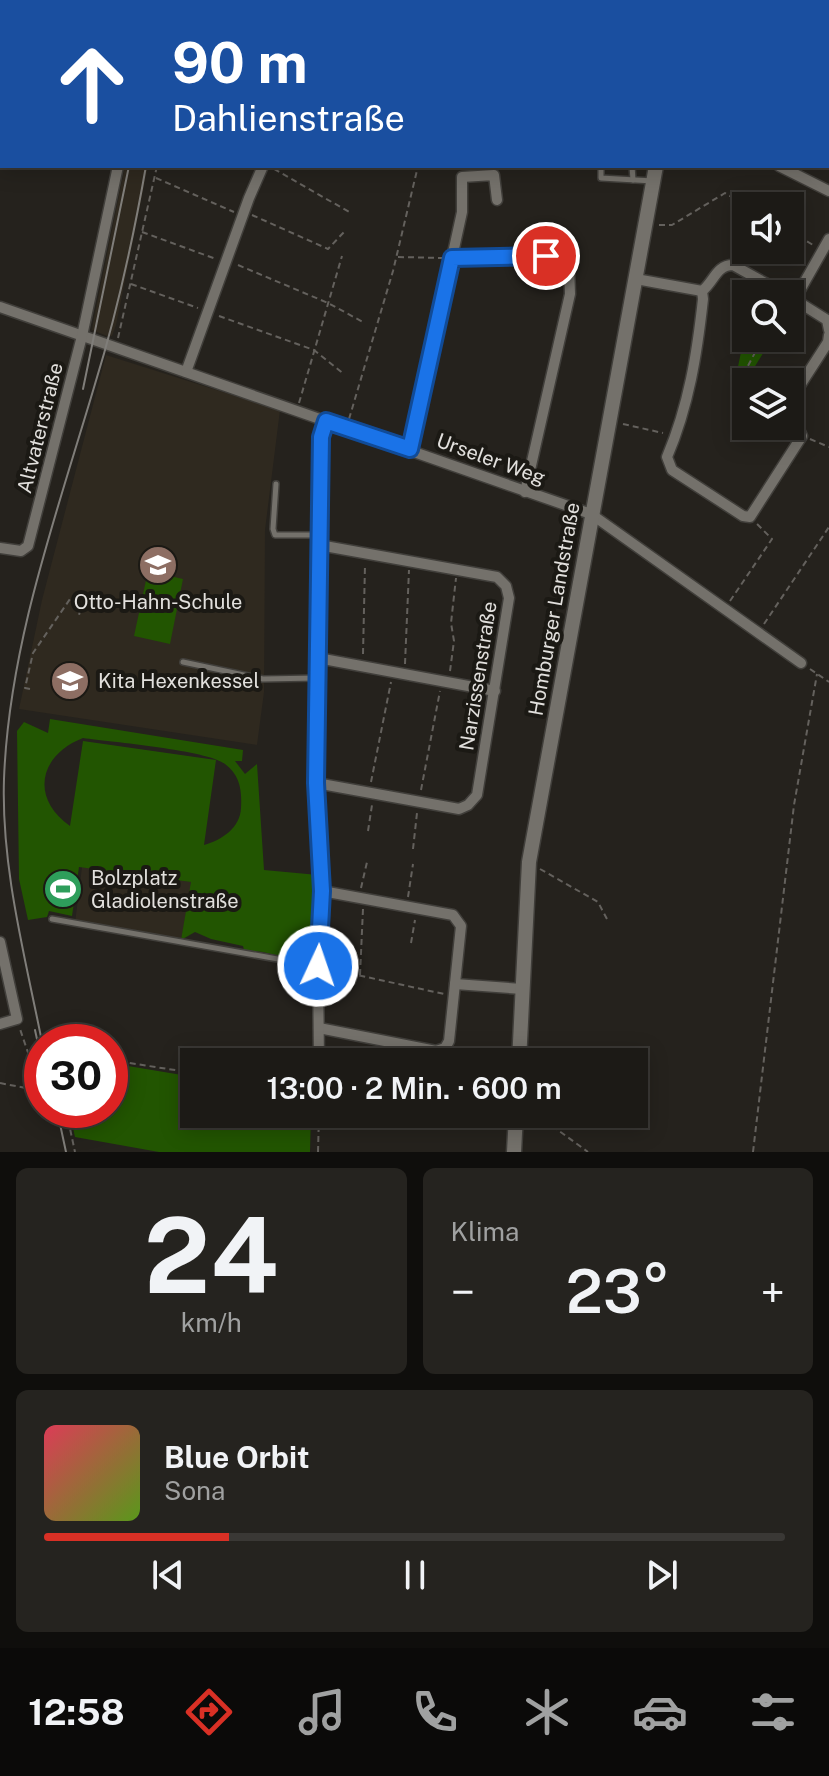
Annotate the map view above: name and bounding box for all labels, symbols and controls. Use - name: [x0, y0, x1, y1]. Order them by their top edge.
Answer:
- text: 90 m: [172, 30, 308, 96]
- icon: ahead: [40, 32, 144, 136]
- text: Dahlienstraße: [172, 97, 405, 139]
- map controls: [732, 192, 804, 440]
- button: sound: [732, 192, 804, 264]
- pin: [512, 222, 580, 290]
- icon: arrive: [524, 234, 568, 278]
- button: search: [732, 280, 804, 352]
- street label: Altvaterstraße: [12, 360, 68, 496]
- button: layers: [732, 368, 804, 440]
- street label: Urseler Weg: [433, 428, 549, 490]
- street label: Homburger Landstraße: [523, 500, 585, 718]
- school or university icon: Otto-Hahn-Schule: [137, 544, 179, 586]
- place label: Otto-Hahn-Schule: [74, 590, 242, 614]
- street label: Narzissenstraße: [454, 600, 502, 752]
- school or university icon: Kita Hexenkessel: [49, 660, 91, 702]
- place label: Kita Hexenkessel: [98, 669, 259, 693]
- place label: Bolzplatz Gladiolenstraße: [91, 866, 239, 913]
- sports icon: Bolzplatz Gladiolenstraße: [42, 868, 84, 910]
- position arrow: [276, 924, 360, 1008]
- speed limit sign: 30: [24, 1024, 128, 1128]
- text: 13:00 · 2 Min. · 600 m: [266, 1070, 562, 1106]
- text: 24: [144, 1194, 278, 1316]
- text: Klima: [451, 1216, 519, 1247]
- text: 23°: [566, 1256, 670, 1327]
- text: −: [451, 1266, 475, 1318]
- text: +: [761, 1266, 785, 1318]
- text: km/h: [181, 1307, 242, 1338]
- text: Blue Orbit: [164, 1439, 310, 1475]
- text: Sona: [164, 1475, 225, 1506]
- icon: previous: [146, 1553, 190, 1597]
- icon: pause: [393, 1553, 437, 1597]
- icon: next: [640, 1553, 684, 1597]
- icon: directions: [181, 1684, 237, 1740]
- icon: music: [294, 1684, 350, 1740]
- icon: phone: [407, 1684, 463, 1740]
- icon: climate: [519, 1684, 575, 1740]
- icon: car: [632, 1684, 688, 1740]
- icon: filters: [745, 1684, 801, 1740]
- text: 12:58: [28, 1691, 125, 1733]

